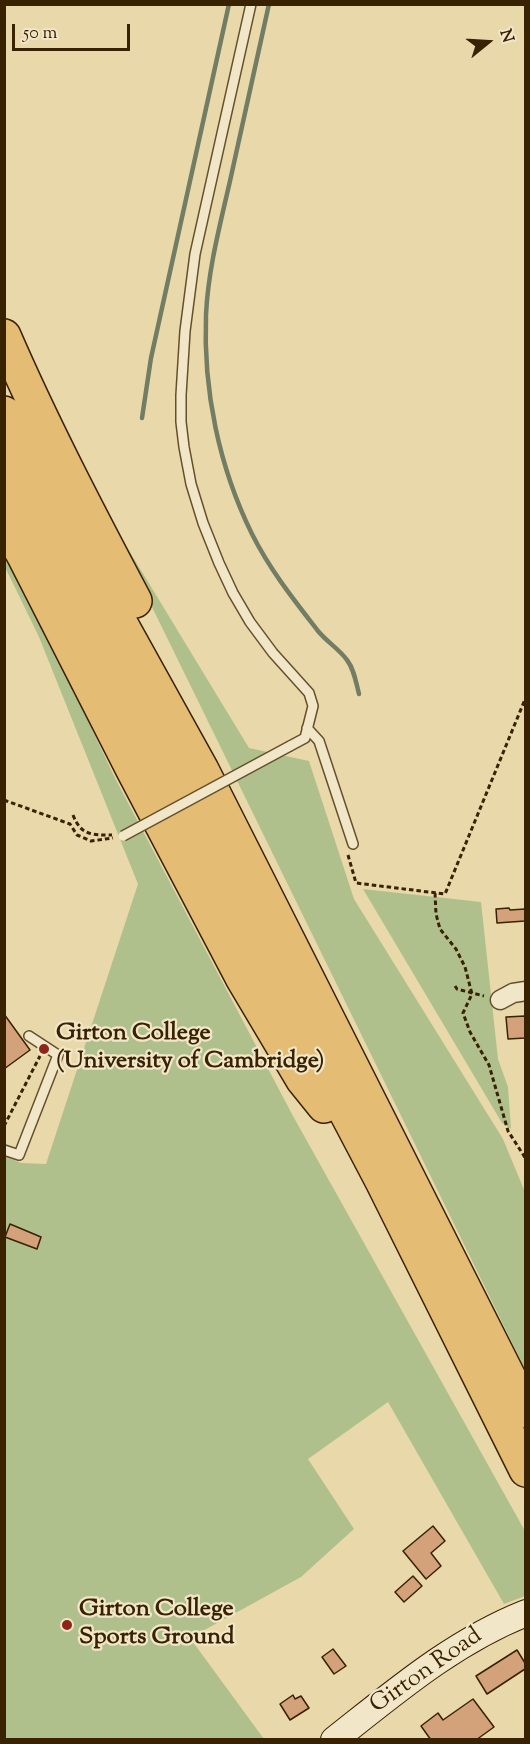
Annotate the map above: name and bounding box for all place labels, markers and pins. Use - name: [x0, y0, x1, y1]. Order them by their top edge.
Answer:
- place label: Girton College (University of Cambridge): [56, 1021, 324, 1077]
- marker: Girton College (University of Cambridge): [37, 1042, 51, 1056]
- place label: Girton College Sports Ground: [79, 1597, 235, 1653]
- marker: Girton College Sports Ground: [60, 1618, 74, 1632]

